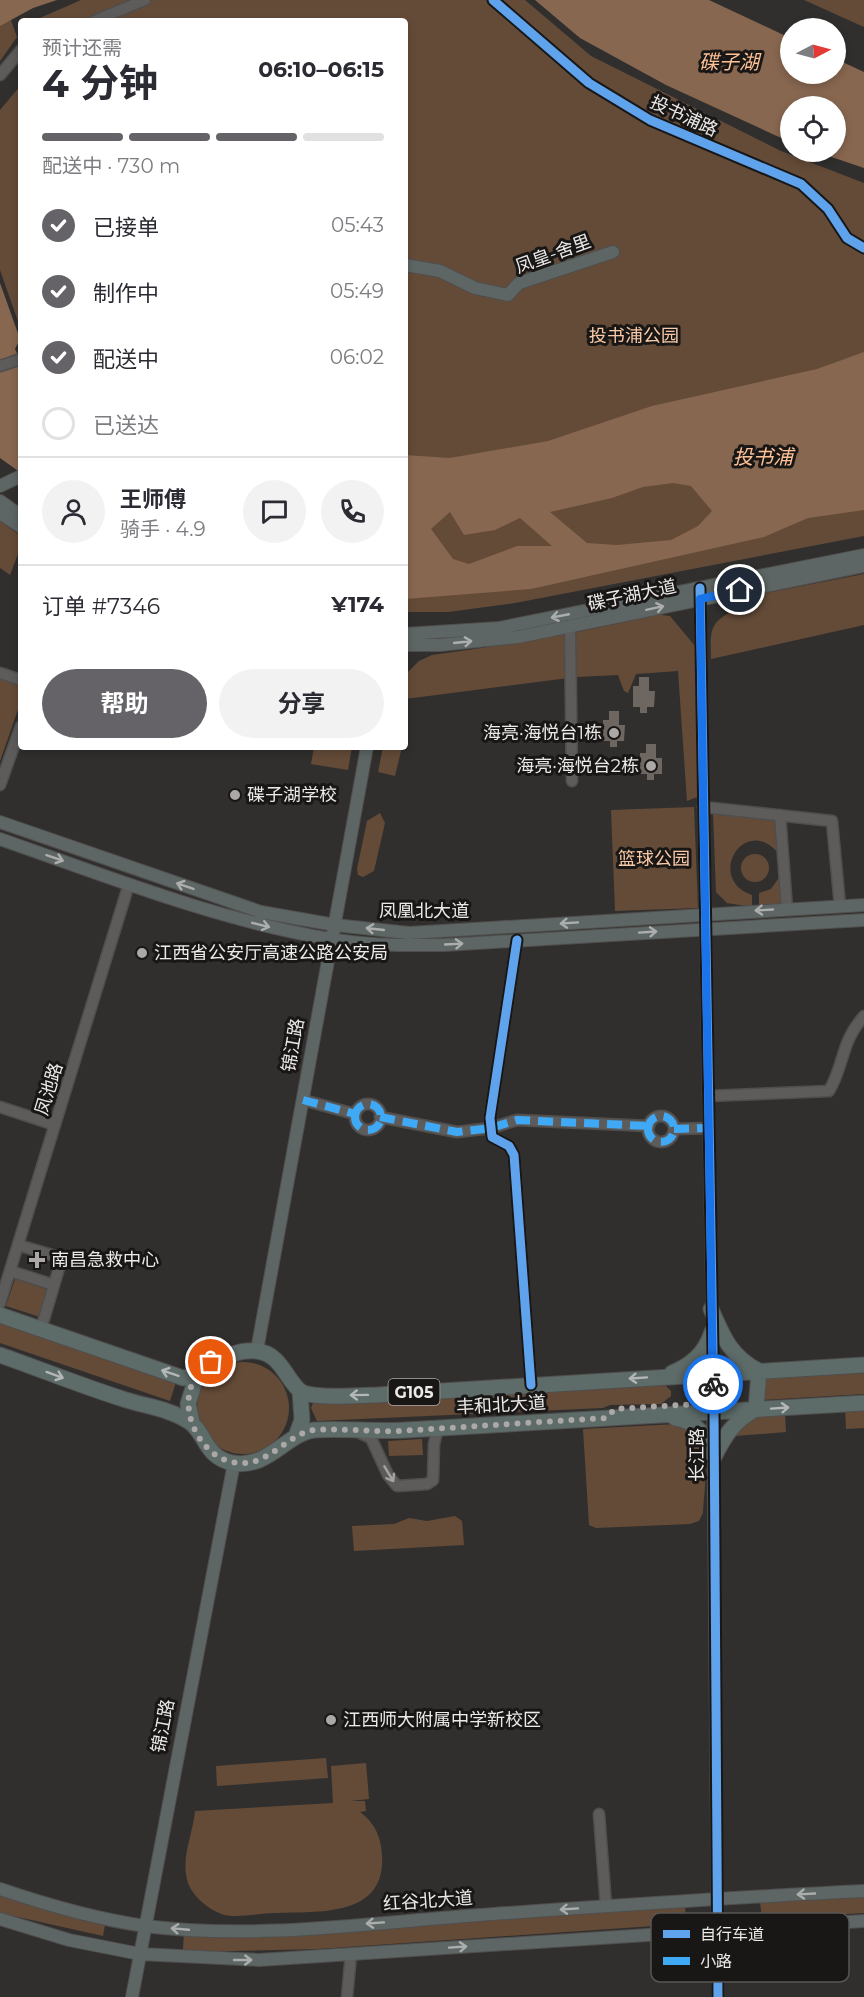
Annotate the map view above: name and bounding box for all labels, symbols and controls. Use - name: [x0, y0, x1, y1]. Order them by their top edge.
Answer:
- north arrow: [780, 18, 846, 84]
- map controls: [780, 18, 846, 162]
- text: 预计还需: [42, 36, 122, 60]
- water label: 碟子湖: [699, 50, 762, 74]
- text: 06:10–06:15: [258, 56, 384, 83]
- text: 4 分钟: [42, 59, 158, 107]
- street label: 投书浦路: [647, 91, 721, 141]
- button: locate: [780, 96, 846, 162]
- text: 配送中 · 730 m: [42, 154, 180, 178]
- icon: check: [42, 209, 75, 242]
- text: 05:43: [331, 213, 384, 237]
- text: 已接单: [93, 214, 159, 241]
- street label: 凤皇-舍里: [512, 230, 594, 278]
- icon: check: [42, 275, 75, 308]
- text: 05:49: [330, 279, 384, 303]
- text: 制作中: [93, 280, 159, 307]
- park label: 投书浦公园: [589, 325, 679, 347]
- icon: check: [42, 341, 75, 374]
- text: 06:02: [330, 345, 384, 369]
- text: 配送中: [93, 346, 159, 373]
- text: 已送达: [93, 412, 159, 439]
- water label: 投书浦: [733, 445, 796, 469]
- button: person: [42, 480, 105, 543]
- button: chat: [243, 480, 306, 543]
- button: phone: [321, 480, 384, 543]
- text: 王师傅: [120, 486, 186, 513]
- text: 骑手 · 4.9: [120, 517, 206, 541]
- pin: [714, 564, 765, 615]
- icon: home: [723, 573, 756, 606]
- street label: 碟子湖大道: [586, 575, 678, 615]
- text: ¥174: [331, 591, 384, 618]
- text: 订单 #7346: [42, 593, 160, 620]
- one-way arrow: [645, 602, 664, 613]
- one-way arrow: [550, 611, 570, 622]
- one-way arrow: [453, 637, 473, 648]
- button: 帮助: [42, 669, 207, 738]
- button: 分享: [219, 669, 384, 738]
- place label: 海亮·海悦台1栋: [483, 722, 602, 744]
- marker: 海亮·海悦台1栋: [607, 726, 621, 740]
- place label: 海亮·海悦台2栋: [516, 755, 639, 777]
- marker: 海亮·海悦台2栋: [644, 759, 658, 773]
- place label: 碟子湖学校: [247, 784, 337, 806]
- marker: 碟子湖学校: [228, 788, 242, 802]
- park label: 篮球公园: [618, 848, 690, 870]
- one-way arrow: [45, 854, 64, 865]
- one-way arrow: [176, 879, 195, 890]
- street label: 凤凰北大道: [379, 900, 469, 922]
- one-way arrow: [754, 905, 774, 916]
- one-way arrow: [560, 918, 580, 929]
- one-way arrow: [251, 919, 270, 931]
- one-way arrow: [365, 923, 385, 934]
- one-way arrow: [638, 927, 658, 938]
- one-way arrow: [443, 938, 463, 949]
- place label: 江西省公安厅高速公路公安局: [154, 942, 388, 964]
- marker: 江西省公安厅高速公路公安局: [135, 946, 149, 960]
- street label: 锦江路: [277, 1017, 309, 1073]
- street label: 凤池路: [31, 1060, 67, 1118]
- place label: 南昌急救中心: [51, 1249, 159, 1271]
- marker: 南昌急救中心: [28, 1251, 46, 1269]
- pin: [185, 1336, 236, 1387]
- icon: bag: [194, 1345, 227, 1378]
- courier: [683, 1354, 743, 1414]
- one-way arrow: [161, 1367, 180, 1378]
- icon: bike: [697, 1368, 730, 1401]
- one-way arrow: [45, 1370, 64, 1381]
- one-way arrow: [628, 1373, 648, 1384]
- road number: G105: [388, 1379, 440, 1405]
- one-way arrow: [350, 1389, 370, 1401]
- street label: 丰和北大道: [455, 1392, 547, 1418]
- one-way arrow: [770, 1402, 790, 1413]
- street label: 长江路: [686, 1428, 708, 1482]
- one-way arrow: [384, 1465, 396, 1482]
- street label: 锦江路: [147, 1697, 179, 1755]
- place label: 江西师大附属中学新校区: [343, 1709, 541, 1731]
- marker: 江西师大附属中学新校区: [324, 1713, 338, 1727]
- street label: 红谷北大道: [382, 1887, 474, 1915]
- one-way arrow: [796, 1888, 816, 1899]
- one-way arrow: [560, 1904, 580, 1915]
- legend: [651, 1913, 849, 1982]
- one-way arrow: [365, 1918, 385, 1929]
- one-way arrow: [170, 1923, 190, 1934]
- text: 自行车道: [700, 1925, 764, 1944]
- one-way arrow: [448, 1941, 468, 1952]
- text: 小路: [700, 1952, 732, 1971]
- one-way arrow: [232, 1954, 252, 1966]

